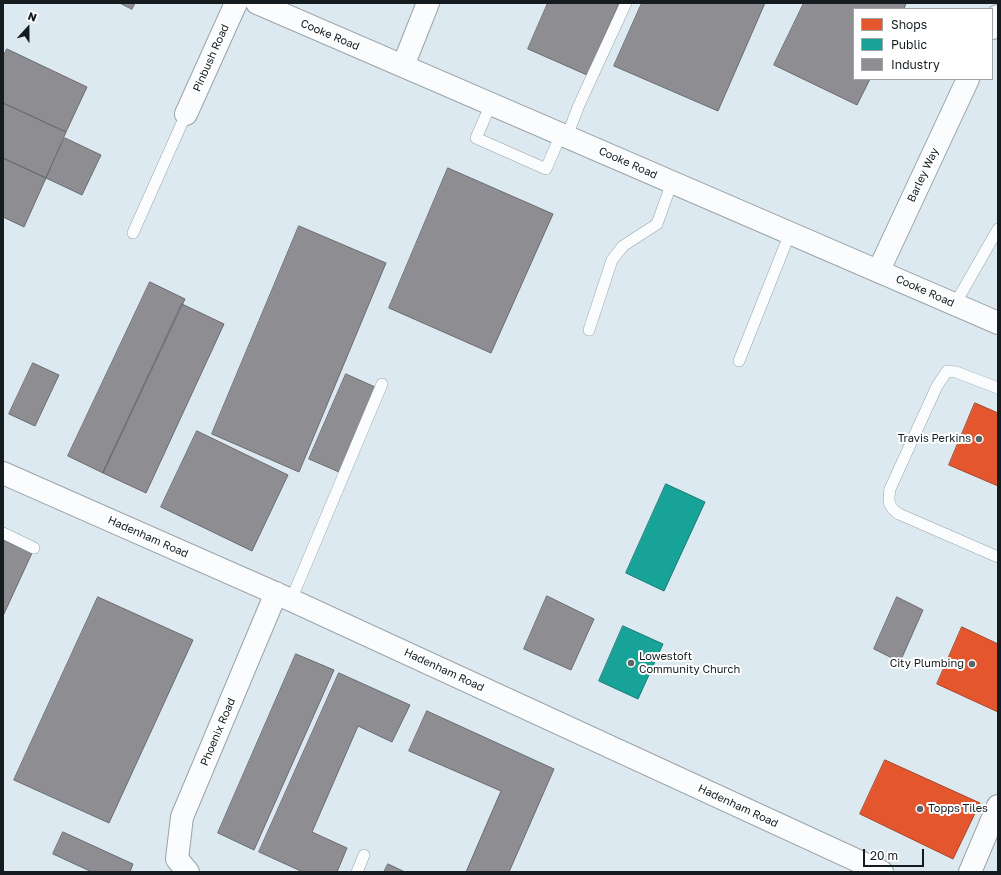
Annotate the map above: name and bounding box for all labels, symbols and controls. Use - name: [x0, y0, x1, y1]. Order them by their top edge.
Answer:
- north arrow: [8, 8, 48, 48]
- legend: [853, 8, 993, 80]
- text: N: [26, 9, 39, 24]
- street label: Cooke Road: [299, 17, 361, 53]
- text: Shops: [891, 17, 927, 32]
- street label: Pinbush Road: [190, 22, 232, 94]
- text: Public: [891, 37, 927, 52]
- text: Industry: [891, 57, 940, 72]
- street label: Cooke Road: [597, 144, 659, 182]
- street label: Barley Way: [905, 146, 941, 204]
- street label: Cooke Road: [894, 272, 956, 310]
- place label: Travis Perkins: [898, 432, 971, 446]
- marker: Travis Perkins: [974, 434, 984, 444]
- street label: Hadenham Road: [106, 513, 190, 561]
- street label: Hadenham Road: [402, 646, 486, 694]
- place label: Lowestoft Community Church: [639, 650, 740, 676]
- place label: City Plumbing: [890, 657, 964, 671]
- marker: Lowestoft Community Church: [626, 658, 636, 668]
- marker: City Plumbing: [967, 659, 977, 669]
- street label: Phoenix Road: [198, 696, 238, 768]
- street label: Hadenham Road: [696, 782, 780, 830]
- place label: Topps Tiles: [928, 802, 988, 816]
- marker: Topps Tiles: [915, 804, 925, 814]
- scale bar: [865, 841, 926, 867]
- text: 20 m: [870, 848, 898, 863]

